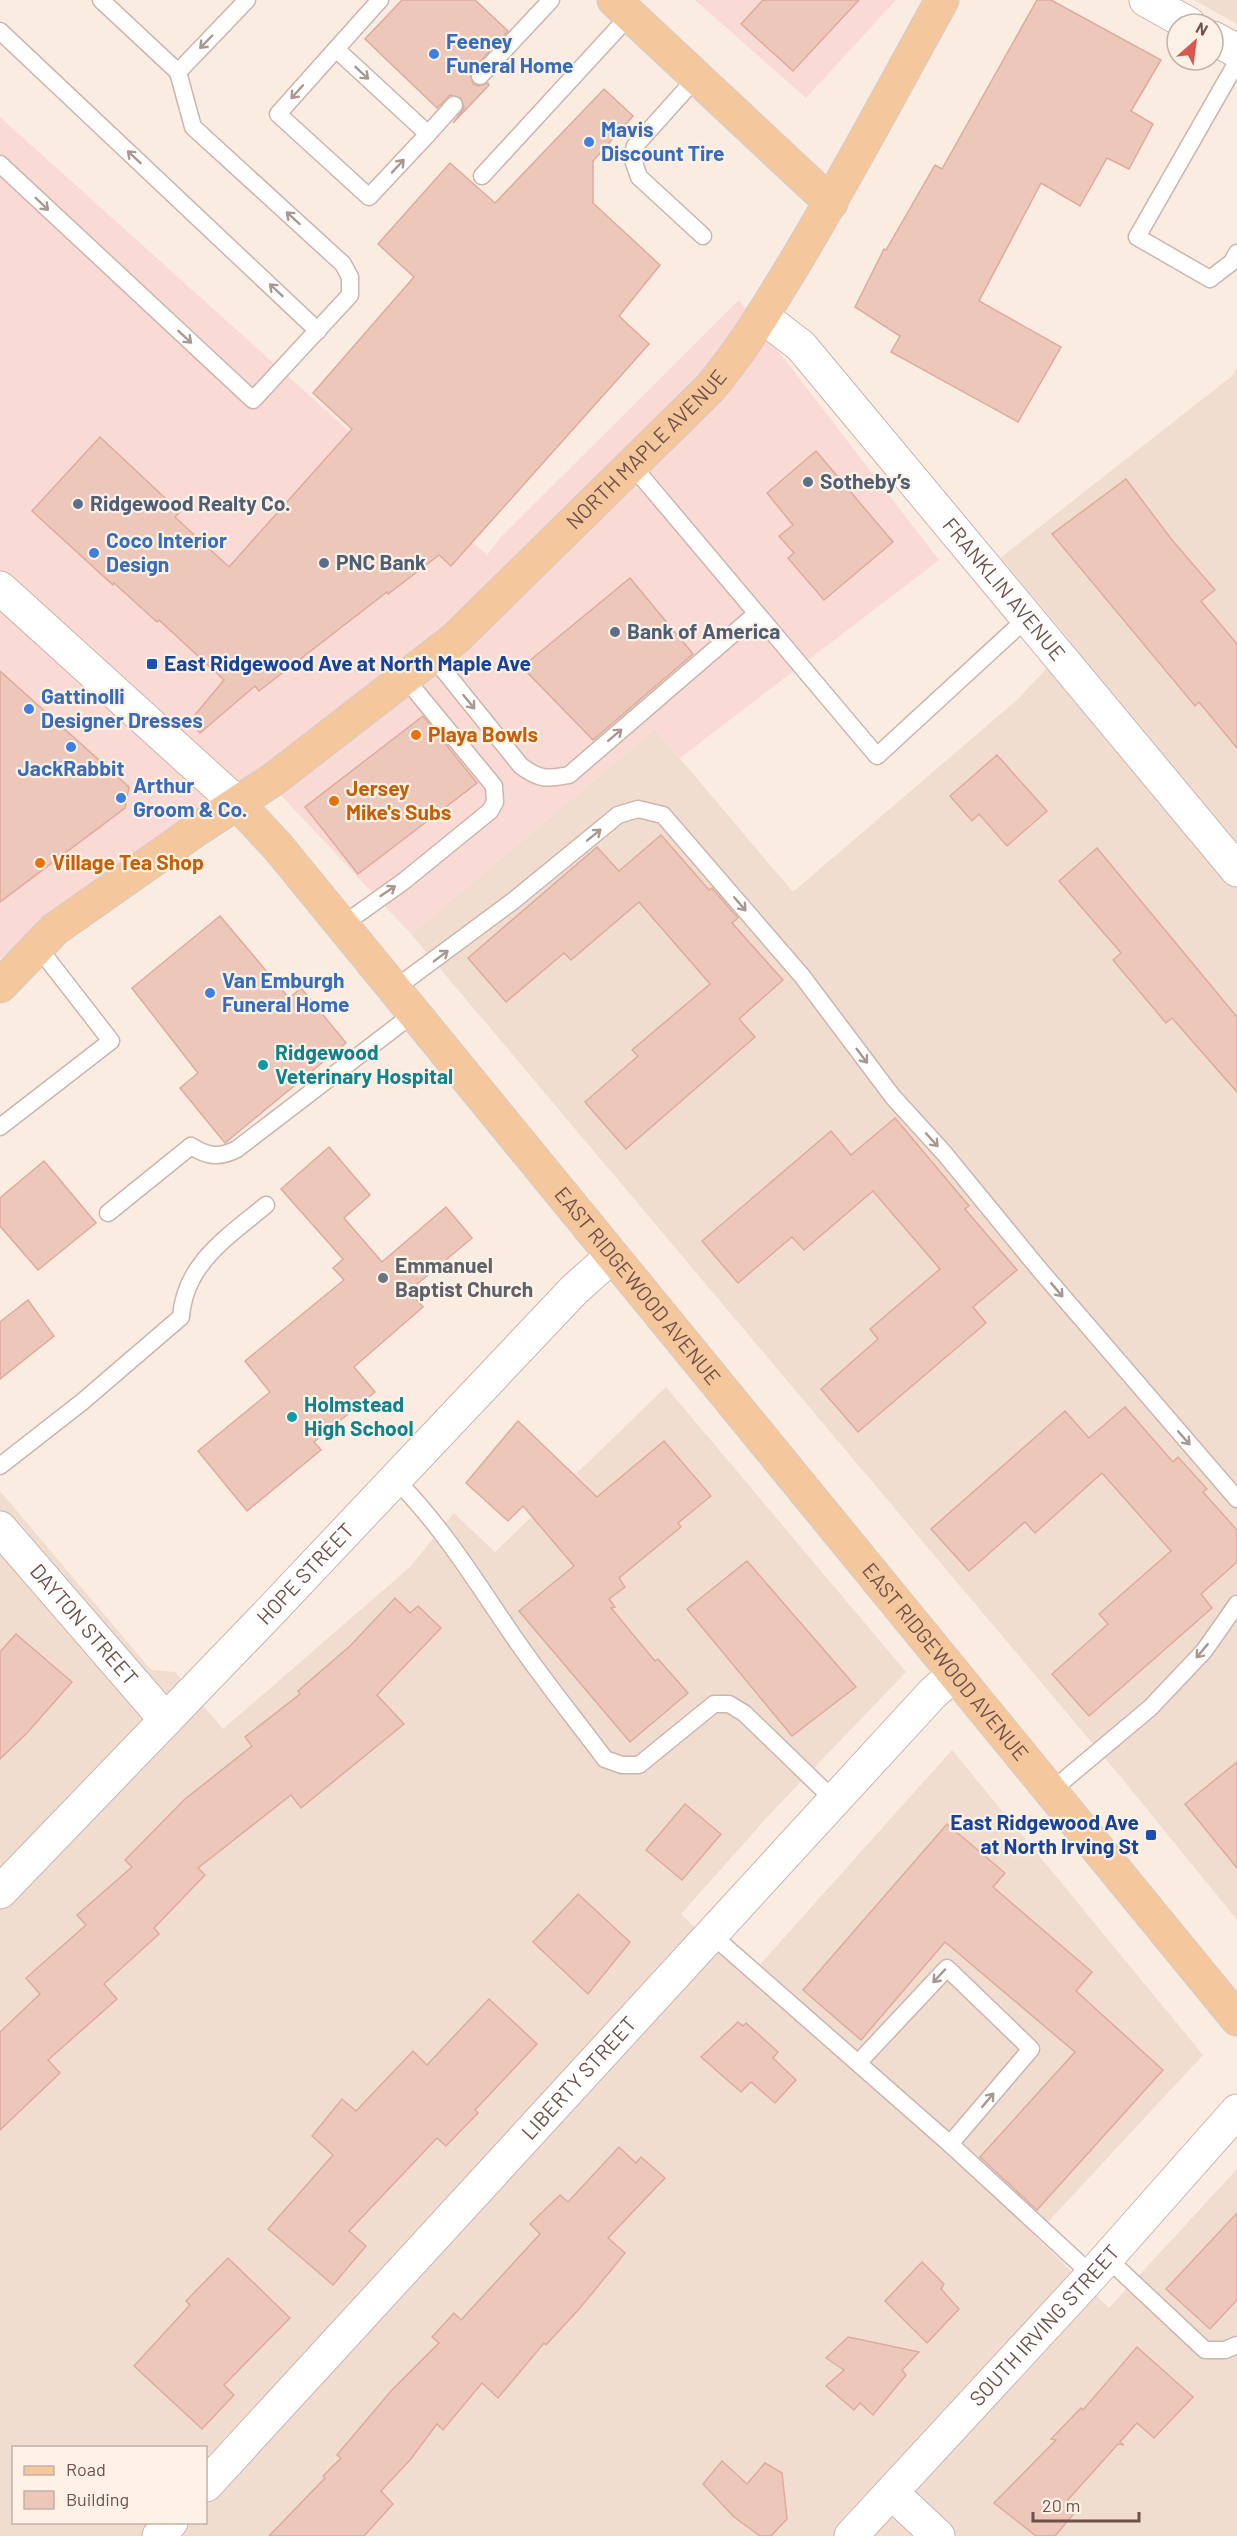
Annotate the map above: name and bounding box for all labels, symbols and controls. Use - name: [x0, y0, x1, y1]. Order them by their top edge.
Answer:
- north arrow: [1165, 12, 1225, 72]
- text: N: [1193, 17, 1211, 39]
- place label: Feeney Funeral Home: [446, 28, 574, 77]
- one-way arrow: [199, 35, 213, 50]
- marker: Feeney Funeral Home: [427, 47, 441, 61]
- one-way arrow: [354, 65, 369, 79]
- one-way arrow: [290, 84, 304, 99]
- place label: Mavis Discount Tire: [601, 116, 725, 165]
- marker: Mavis Discount Tire: [582, 135, 596, 149]
- one-way arrow: [126, 150, 141, 164]
- one-way arrow: [390, 159, 405, 174]
- one-way arrow: [35, 197, 50, 211]
- one-way arrow: [286, 211, 301, 225]
- one-way arrow: [268, 283, 283, 298]
- one-way arrow: [177, 330, 192, 344]
- street label: NORTH MAPLE AVENUE: [560, 364, 731, 534]
- place label: Sotheby’s: [820, 468, 911, 493]
- marker: Sotheby’s: [801, 475, 815, 489]
- place label: Ridgewood Realty Co.: [90, 490, 291, 515]
- marker: Ridgewood Realty Co.: [71, 497, 85, 511]
- street label: FRANKLIN AVENUE: [938, 512, 1071, 665]
- place label: Coco Interior Design: [106, 527, 227, 576]
- marker: Coco Interior Design: [87, 546, 101, 560]
- place label: PNC Bank: [336, 549, 426, 574]
- marker: PNC Bank: [317, 556, 331, 570]
- place label: Bank of America: [627, 618, 780, 643]
- marker: Bank of America: [608, 625, 622, 639]
- place label: East Ridgewood Ave at North Maple Ave: [164, 650, 531, 675]
- marker: East Ridgewood Ave at North Maple Ave: [145, 657, 159, 671]
- place label: Gattinolli Designer Dresses: [41, 683, 203, 732]
- one-way arrow: [463, 694, 476, 710]
- marker: Gattinolli Designer Dresses: [22, 702, 36, 716]
- place label: Playa Bowls: [428, 721, 538, 746]
- marker: Playa Bowls: [409, 728, 423, 742]
- one-way arrow: [607, 728, 622, 742]
- marker: JackRabbit: [64, 740, 78, 754]
- place label: JackRabbit: [18, 755, 124, 780]
- place label: Arthur Groom & Co.: [133, 772, 248, 821]
- place label: Jersey Mike's Subs: [346, 775, 451, 824]
- marker: Arthur Groom & Co.: [114, 791, 128, 805]
- marker: Jersey Mike's Subs: [327, 794, 341, 808]
- one-way arrow: [586, 829, 602, 842]
- place label: Village Tea Shop: [52, 849, 204, 874]
- marker: Village Tea Shop: [33, 856, 47, 870]
- one-way arrow: [380, 885, 397, 898]
- one-way arrow: [733, 896, 746, 912]
- one-way arrow: [432, 949, 448, 962]
- place label: Van Emburgh Funeral Home: [222, 967, 350, 1016]
- marker: Van Emburgh Funeral Home: [203, 986, 217, 1000]
- place label: Ridgewood Veterinary Hospital: [275, 1039, 453, 1088]
- one-way arrow: [855, 1047, 868, 1063]
- marker: Ridgewood Veterinary Hospital: [256, 1058, 270, 1072]
- one-way arrow: [925, 1133, 939, 1148]
- street label: EAST RIDGEWOOD AVENUE: [550, 1181, 727, 1389]
- place label: Emmanuel Baptist Church: [395, 1252, 533, 1301]
- marker: Emmanuel Baptist Church: [376, 1271, 390, 1285]
- one-way arrow: [1050, 1282, 1064, 1297]
- place label: Holmstead High School: [304, 1391, 414, 1440]
- marker: Holmstead High School: [285, 1410, 299, 1424]
- one-way arrow: [1177, 1431, 1191, 1446]
- street label: HOPE STREET: [251, 1517, 358, 1629]
- street label: EAST RIDGEWOOD AVENUE: [858, 1557, 1034, 1765]
- street label: DAYTON STREET: [26, 1558, 144, 1690]
- one-way arrow: [1196, 1643, 1209, 1659]
- place label: East Ridgewood Ave at North Irving St: [950, 1809, 1139, 1858]
- marker: East Ridgewood Ave at North Irving St: [1144, 1828, 1158, 1842]
- one-way arrow: [932, 1968, 946, 1983]
- street label: LIBERTY STREET: [515, 2011, 641, 2144]
- one-way arrow: [981, 2092, 994, 2108]
- street label: SOUTH IRVING STREET: [963, 2239, 1124, 2411]
- legend: [12, 2446, 207, 2524]
- text: Road: [66, 2458, 106, 2480]
- scale bar: [1033, 2485, 1140, 2523]
- text: Building: [66, 2488, 129, 2510]
- text: 20 m: [1042, 2494, 1080, 2516]

